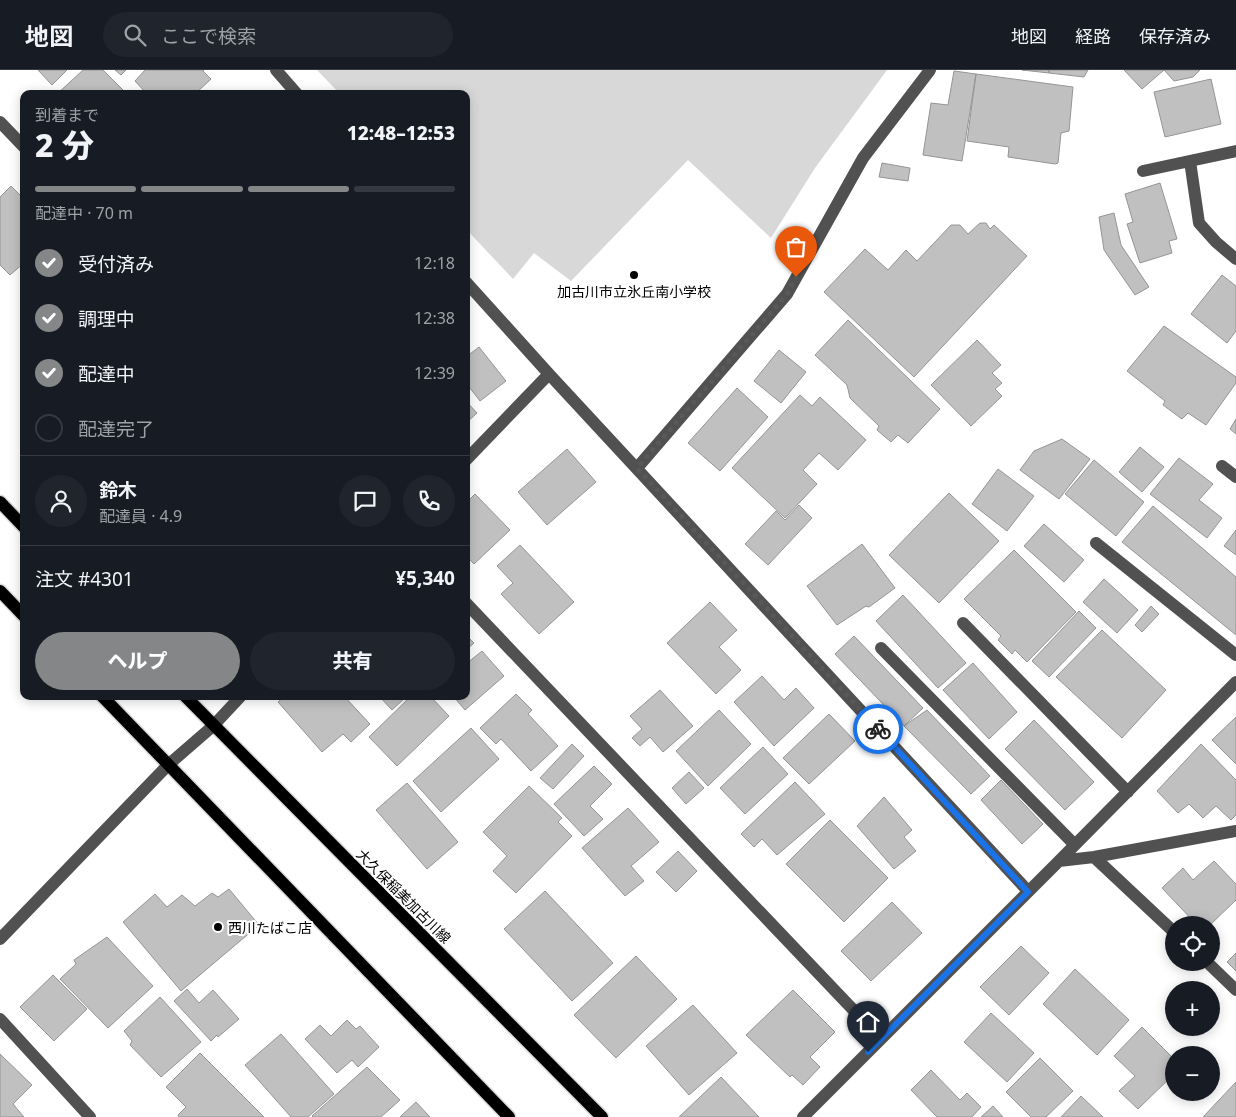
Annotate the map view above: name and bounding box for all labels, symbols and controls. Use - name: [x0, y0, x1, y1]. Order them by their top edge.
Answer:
- search box: [103, 12, 453, 57]
- text: 地図: [25, 19, 73, 52]
- icon: search: [121, 21, 149, 49]
- text: ここで検索: [161, 23, 256, 49]
- text: 地図: [1011, 24, 1047, 48]
- text: 経路: [1075, 24, 1111, 48]
- text: 保存済み: [1139, 24, 1211, 48]
- text: 到着まで: [35, 104, 99, 126]
- text: 12:48–12:53: [347, 120, 455, 146]
- text: 2 分: [35, 123, 94, 166]
- text: 配達中 · 70 m: [35, 202, 133, 224]
- pin: [775, 226, 817, 277]
- icon: bag: [782, 233, 810, 261]
- icon: check: [35, 249, 63, 277]
- text: 受付済み: [78, 251, 154, 277]
- text: 12:18: [414, 252, 455, 274]
- marker: 加古川市立氷丘南小学校: [628, 269, 640, 281]
- place label: 加古川市立氷丘南小学校: [557, 282, 711, 301]
- icon: check: [35, 304, 63, 332]
- text: 調理中: [78, 306, 135, 332]
- text: 12:38: [414, 307, 455, 329]
- icon: check: [35, 359, 63, 387]
- text: 配達中: [78, 361, 135, 387]
- text: 12:39: [414, 362, 455, 384]
- text: 配達完了: [78, 416, 154, 442]
- button: person: [35, 475, 87, 527]
- button: chat: [339, 475, 391, 527]
- button: phone: [403, 475, 455, 527]
- text: 鈴木: [99, 477, 137, 503]
- text: 配達員 · 4.9: [99, 505, 182, 527]
- text: ¥5,340: [395, 565, 455, 591]
- text: 注文 #4301: [35, 566, 134, 592]
- button: ヘルプ: [35, 632, 240, 690]
- button: 共有: [250, 632, 455, 690]
- courier: [853, 704, 903, 754]
- icon: bike: [864, 715, 892, 743]
- street label: 大久保稲美加古川線: [353, 845, 455, 947]
- map controls: [1165, 916, 1220, 1101]
- button: locate: [1165, 916, 1220, 971]
- place label: 西川たばこ店: [228, 918, 312, 937]
- marker: 西川たばこ店: [212, 921, 224, 933]
- button: +: [1165, 981, 1220, 1036]
- pin: [847, 1001, 889, 1052]
- icon: home: [854, 1008, 882, 1036]
- button: −: [1165, 1046, 1220, 1101]

